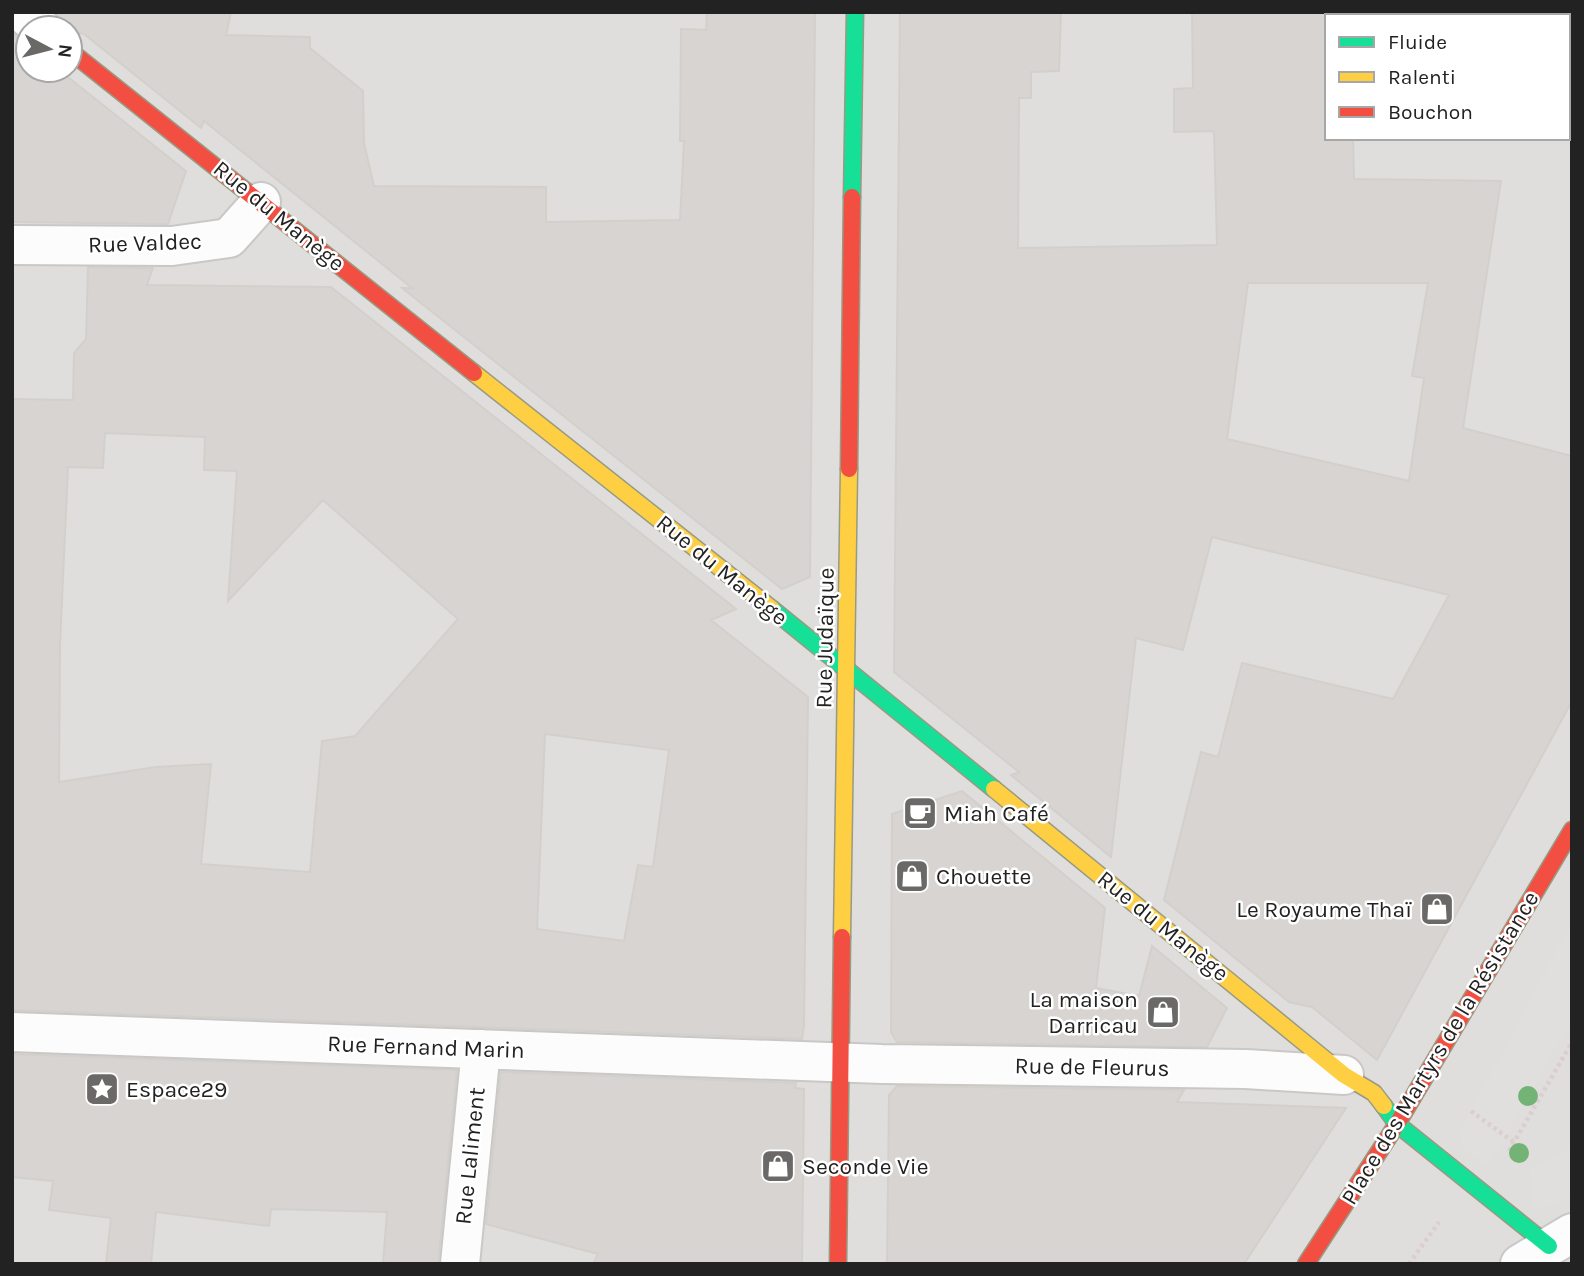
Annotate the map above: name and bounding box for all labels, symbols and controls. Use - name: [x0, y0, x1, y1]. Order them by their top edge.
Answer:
- north arrow: [14, 14, 84, 84]
- legend: [1325, 14, 1570, 140]
- text: Fluide: [1388, 30, 1447, 54]
- text: N: [53, 43, 77, 59]
- text: Ralenti: [1388, 65, 1456, 89]
- text: Bouchon: [1388, 100, 1473, 124]
- street label: Rue du Manège: [208, 155, 350, 277]
- street label: Rue Valdec: [88, 228, 202, 258]
- street label: Rue du Manège: [651, 509, 793, 631]
- street label: Rue Judaïque: [810, 567, 840, 709]
- cafe icon: Miah Café: [901, 794, 939, 832]
- place label: Miah Café: [944, 800, 1049, 827]
- shop icon: Chouette: [893, 857, 931, 895]
- place label: Chouette: [936, 863, 1031, 890]
- street label: Rue du Manège: [1092, 865, 1234, 987]
- street label: Place des Martyrs de la Résistance: [1335, 886, 1545, 1210]
- shop icon: Le Royaume Thaï: [1418, 890, 1456, 928]
- place label: Le Royaume Thaï: [1236, 896, 1412, 923]
- place label: La maison Darricau: [1030, 986, 1138, 1039]
- shop icon: La maison Darricau: [1144, 993, 1182, 1031]
- street label: Rue Fernand Marin: [327, 1030, 525, 1064]
- street label: Rue de Fleurus: [1014, 1052, 1170, 1082]
- place icon: Espace29: [83, 1070, 121, 1108]
- place label: Espace29: [126, 1076, 227, 1103]
- street label: Rue Laliment: [449, 1086, 491, 1226]
- shop icon: Seconde Vie: [759, 1147, 797, 1185]
- place label: Seconde Vie: [802, 1153, 929, 1180]

